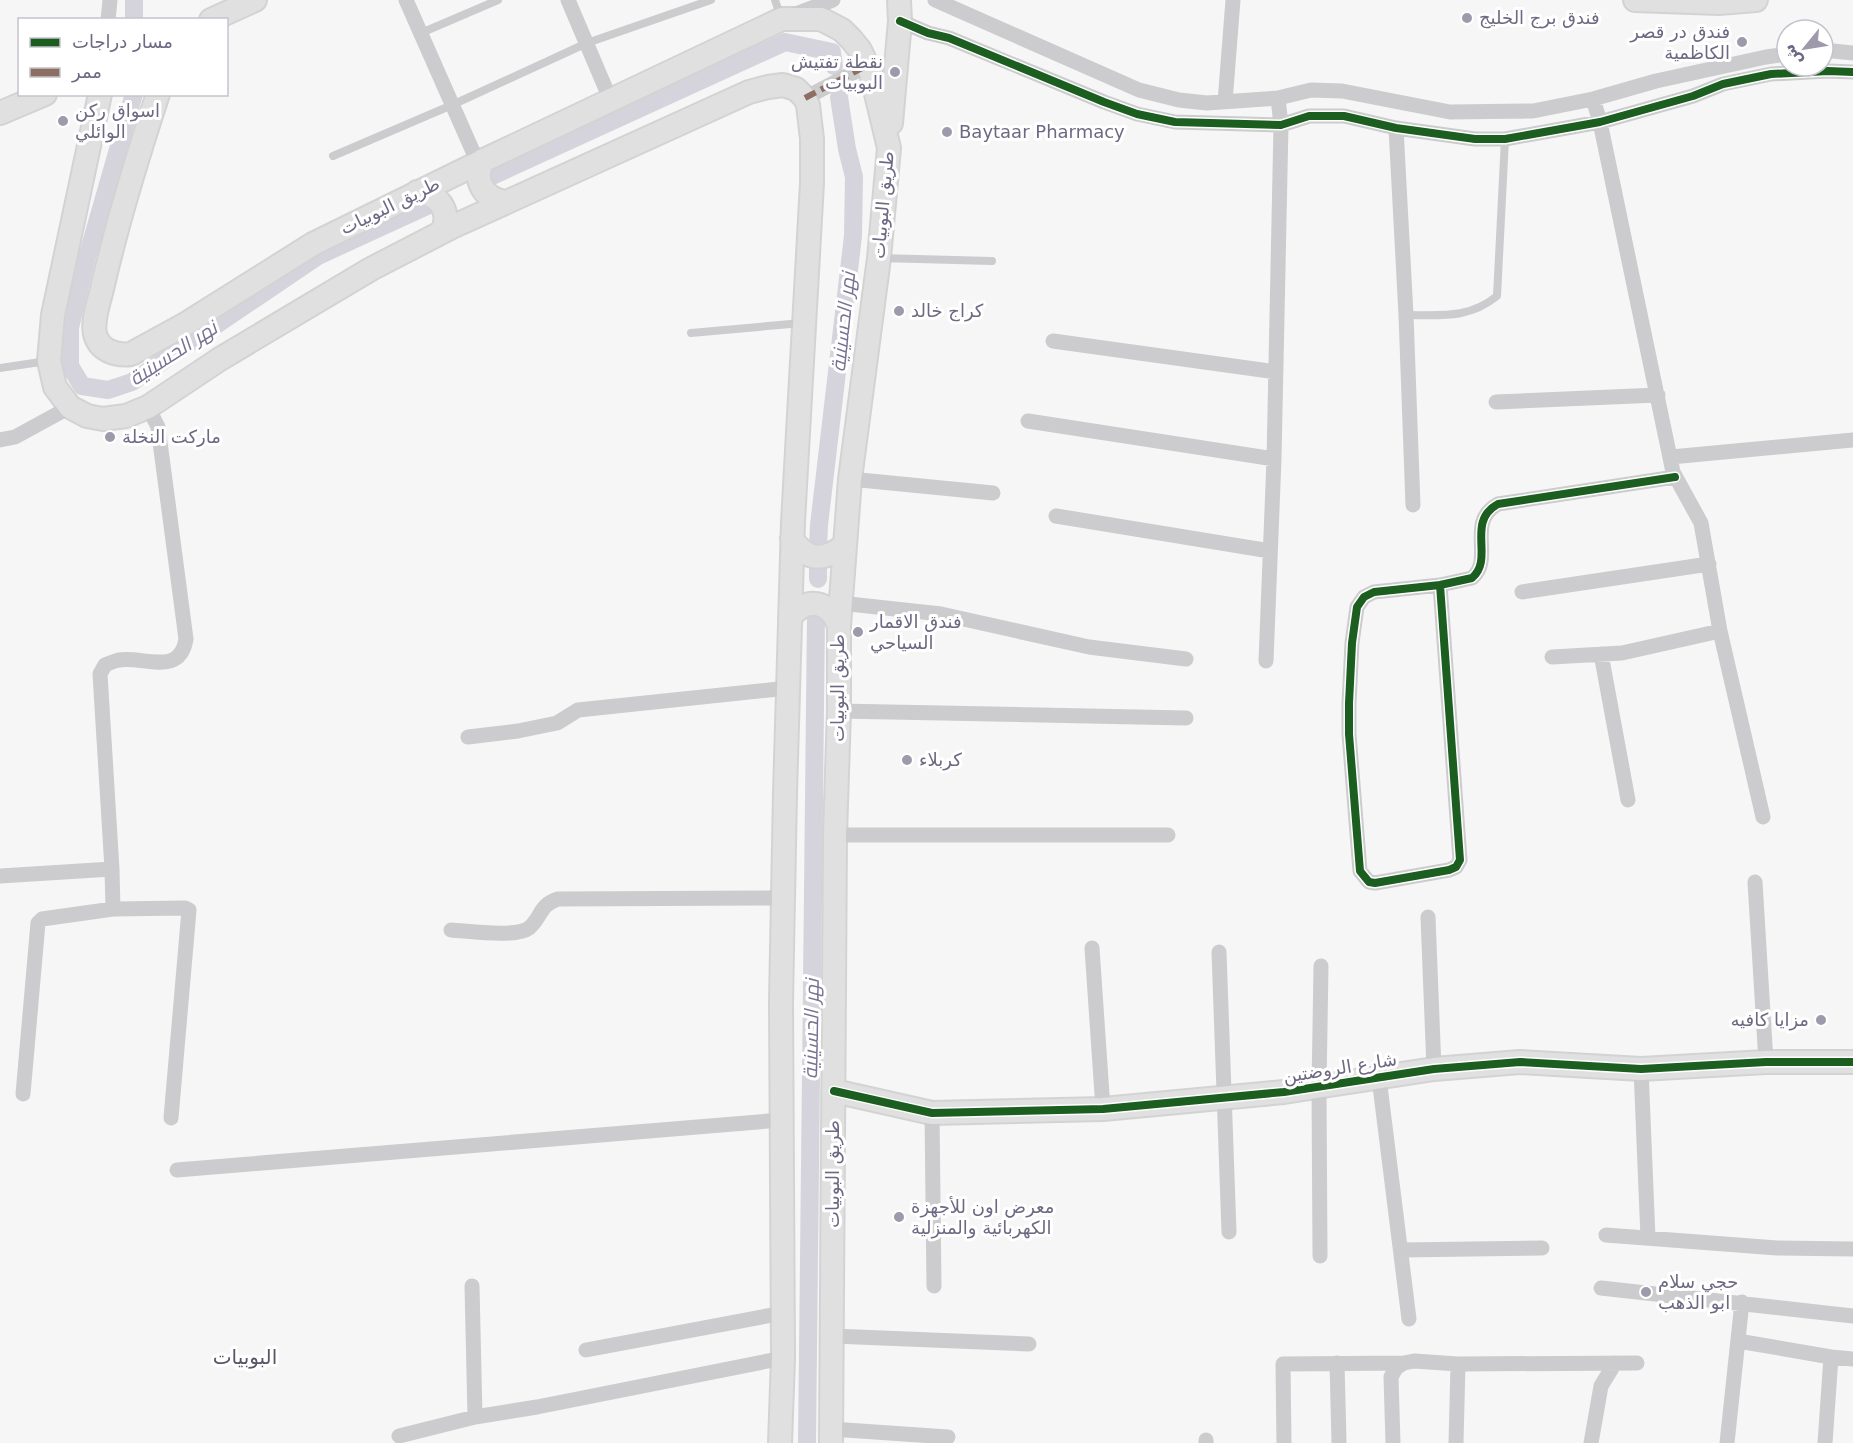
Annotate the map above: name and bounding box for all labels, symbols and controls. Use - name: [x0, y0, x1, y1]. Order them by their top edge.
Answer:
- place label: فندق برج الخليج: [1479, 7, 1600, 29]
- marker: فندق برج الخليج: [1460, 11, 1474, 25]
- legend: [18, 18, 228, 96]
- north arrow: [1775, 18, 1835, 78]
- place label: فندق در قصر الكاظمية: [1629, 21, 1730, 63]
- text: مسار دراجات: [72, 31, 173, 52]
- marker: فندق در قصر الكاظمية: [1735, 35, 1749, 49]
- text: ش: [1779, 41, 1806, 70]
- place label: نقطة تفتيش البوبيات: [791, 51, 883, 94]
- text: ممر: [71, 61, 102, 83]
- marker: نقطة تفتيش البوبيات: [888, 65, 902, 79]
- place label: اسواق ركن الوائلي: [75, 100, 160, 143]
- marker: اسواق ركن الوائلي: [56, 114, 70, 128]
- place label: Baytaar Pharmacy: [959, 121, 1125, 142]
- marker: Baytaar Pharmacy: [940, 125, 954, 139]
- street label: طريق البوبيات: [867, 150, 899, 260]
- street label: طريق البوبيات: [337, 172, 443, 240]
- water label: نهر الحسينية: [826, 268, 860, 373]
- place label: كراج خالد: [911, 300, 984, 322]
- marker: كراج خالد: [892, 304, 906, 318]
- water label: نهر الحسينية: [124, 314, 224, 390]
- place label: ماركت النخلة: [122, 426, 221, 447]
- marker: ماركت النخلة: [103, 430, 117, 444]
- place label: فندق الاقمار السياحي: [869, 611, 962, 654]
- marker: فندق الاقمار السياحي: [851, 625, 865, 639]
- street label: طريق البوبيات: [827, 634, 849, 742]
- place label: كربلاء: [919, 749, 962, 771]
- marker: كربلاء: [900, 753, 914, 767]
- water label: نهر الحسينية: [798, 976, 824, 1079]
- place label: مزايا كافيه: [1730, 1009, 1809, 1031]
- marker: مزايا كافيه: [1814, 1013, 1828, 1027]
- street label: شارع الروضتين: [1282, 1048, 1398, 1088]
- street label: طريق البوبيات: [822, 1120, 844, 1228]
- place label: معرض اون للأجهزة الكهربائية والمنزلية: [911, 1196, 1054, 1239]
- marker: معرض اون للأجهزة الكهربائية والمنزلية: [892, 1210, 906, 1224]
- place label: حجي سلام ابو الذهب: [1658, 1271, 1738, 1314]
- marker: حجي سلام ابو الذهب: [1639, 1285, 1653, 1299]
- district label: البوبيات: [213, 1345, 277, 1369]

